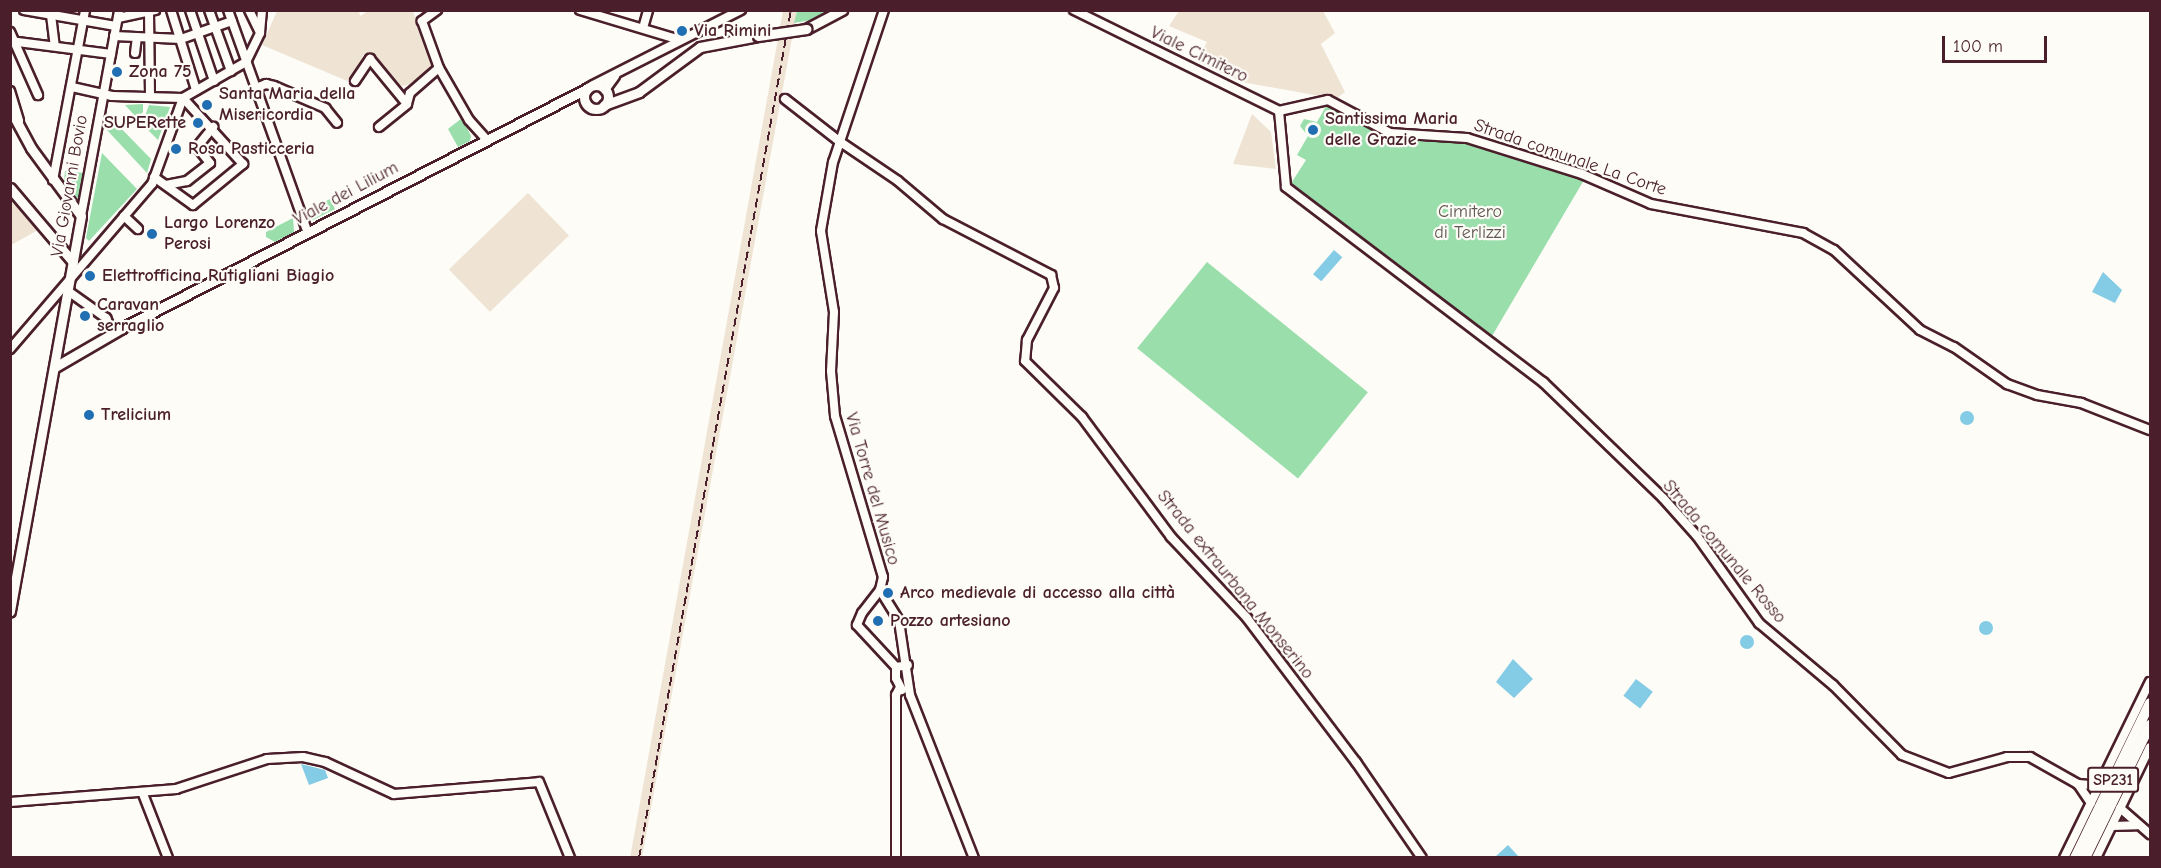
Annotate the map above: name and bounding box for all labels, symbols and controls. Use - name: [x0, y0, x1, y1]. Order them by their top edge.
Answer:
- place label: Via Rimini: [694, 20, 771, 42]
- street label: Viale Cimitero: [1147, 22, 1251, 88]
- marker: Via Rimini: [675, 24, 689, 38]
- scale bar: [1945, 24, 2050, 62]
- text: 100 m: [1953, 36, 2003, 57]
- place label: Zona 75: [129, 61, 192, 83]
- marker: Zona 75: [110, 65, 124, 79]
- place label: Santa Maria della Misericordia: [219, 84, 355, 127]
- marker: Santa Maria della Misericordia: [200, 98, 214, 112]
- place label: Santissima Maria delle Grazie: [1325, 109, 1458, 152]
- place label: SUPERette: [104, 112, 186, 134]
- street label: Via Giovanni Bovio: [47, 114, 93, 258]
- street label: Strada comunale La Corte: [1471, 115, 1669, 201]
- marker: SUPERette: [191, 116, 205, 130]
- marker: Santissima Maria delle Grazie: [1306, 123, 1320, 137]
- place label: Rosa Pasticceria: [188, 138, 315, 160]
- marker: Rosa Pasticceria: [169, 142, 183, 156]
- street label: Viale dei Lilium: [290, 157, 402, 231]
- park label: Cimitero di Terlizzi: [1434, 202, 1506, 244]
- place label: Largo Lorenzo Perosi: [164, 213, 275, 256]
- marker: Largo Lorenzo Perosi: [145, 227, 159, 241]
- place label: Elettrofficina Rutigliani Biagio: [102, 265, 334, 287]
- marker: Elettrofficina Rutigliani Biagio: [83, 269, 97, 283]
- place label: Caravan serraglio: [97, 295, 164, 338]
- marker: Caravan serraglio: [78, 309, 92, 323]
- place label: Trelicium: [101, 404, 171, 426]
- marker: Trelicium: [82, 408, 96, 422]
- street label: Via Torre del Musico: [840, 410, 904, 568]
- street label: Strada comunale Rosso: [1658, 476, 1790, 628]
- street label: Strada extraurbana Monserino: [1152, 486, 1318, 684]
- place label: Arco medievale di accesso alla città: [900, 582, 1175, 604]
- marker: Arco medievale di accesso alla città: [881, 586, 895, 600]
- place label: Pozzo artesiano: [890, 610, 1011, 632]
- marker: Pozzo artesiano: [871, 614, 885, 628]
- road number: SP231: [2086, 767, 2140, 793]

